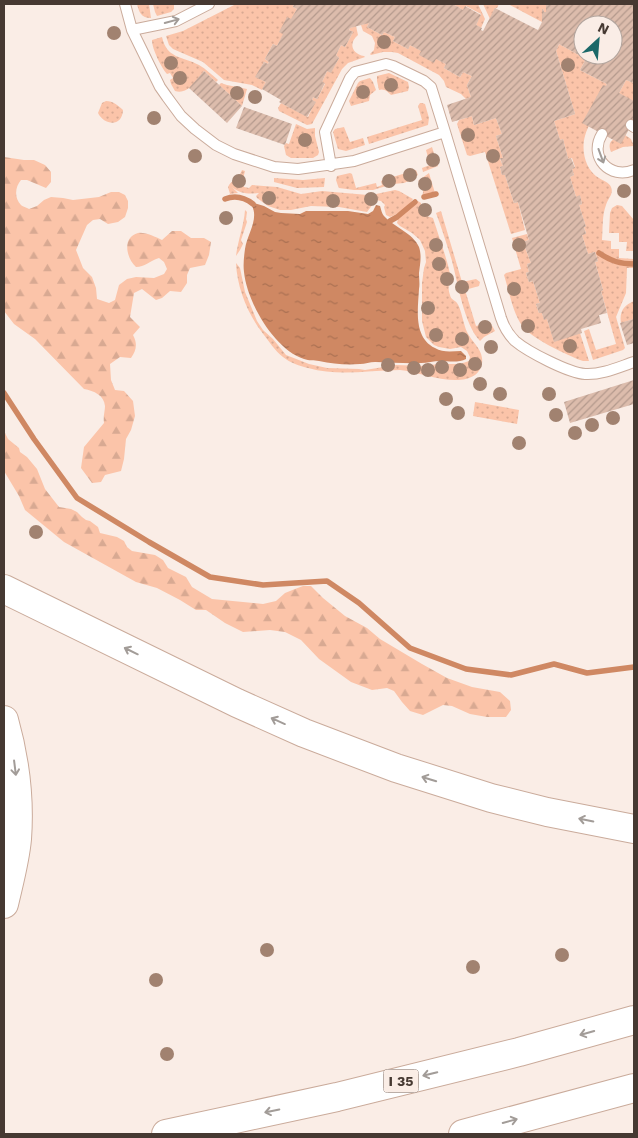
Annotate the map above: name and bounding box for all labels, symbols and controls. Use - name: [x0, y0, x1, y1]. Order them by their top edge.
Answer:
- north arrow: [573, 15, 623, 65]
- one-way arrow: [163, 16, 179, 25]
- text: N: [596, 19, 612, 38]
- one-way arrow: [596, 148, 606, 164]
- one-way arrow: [124, 646, 139, 655]
- one-way arrow: [271, 716, 286, 725]
- one-way arrow: [10, 759, 20, 775]
- one-way arrow: [422, 774, 438, 783]
- one-way arrow: [579, 815, 595, 824]
- one-way arrow: [580, 1029, 596, 1038]
- road number: I 35: [384, 1070, 418, 1092]
- one-way arrow: [423, 1070, 439, 1079]
- one-way arrow: [264, 1107, 280, 1116]
- one-way arrow: [502, 1116, 518, 1126]

